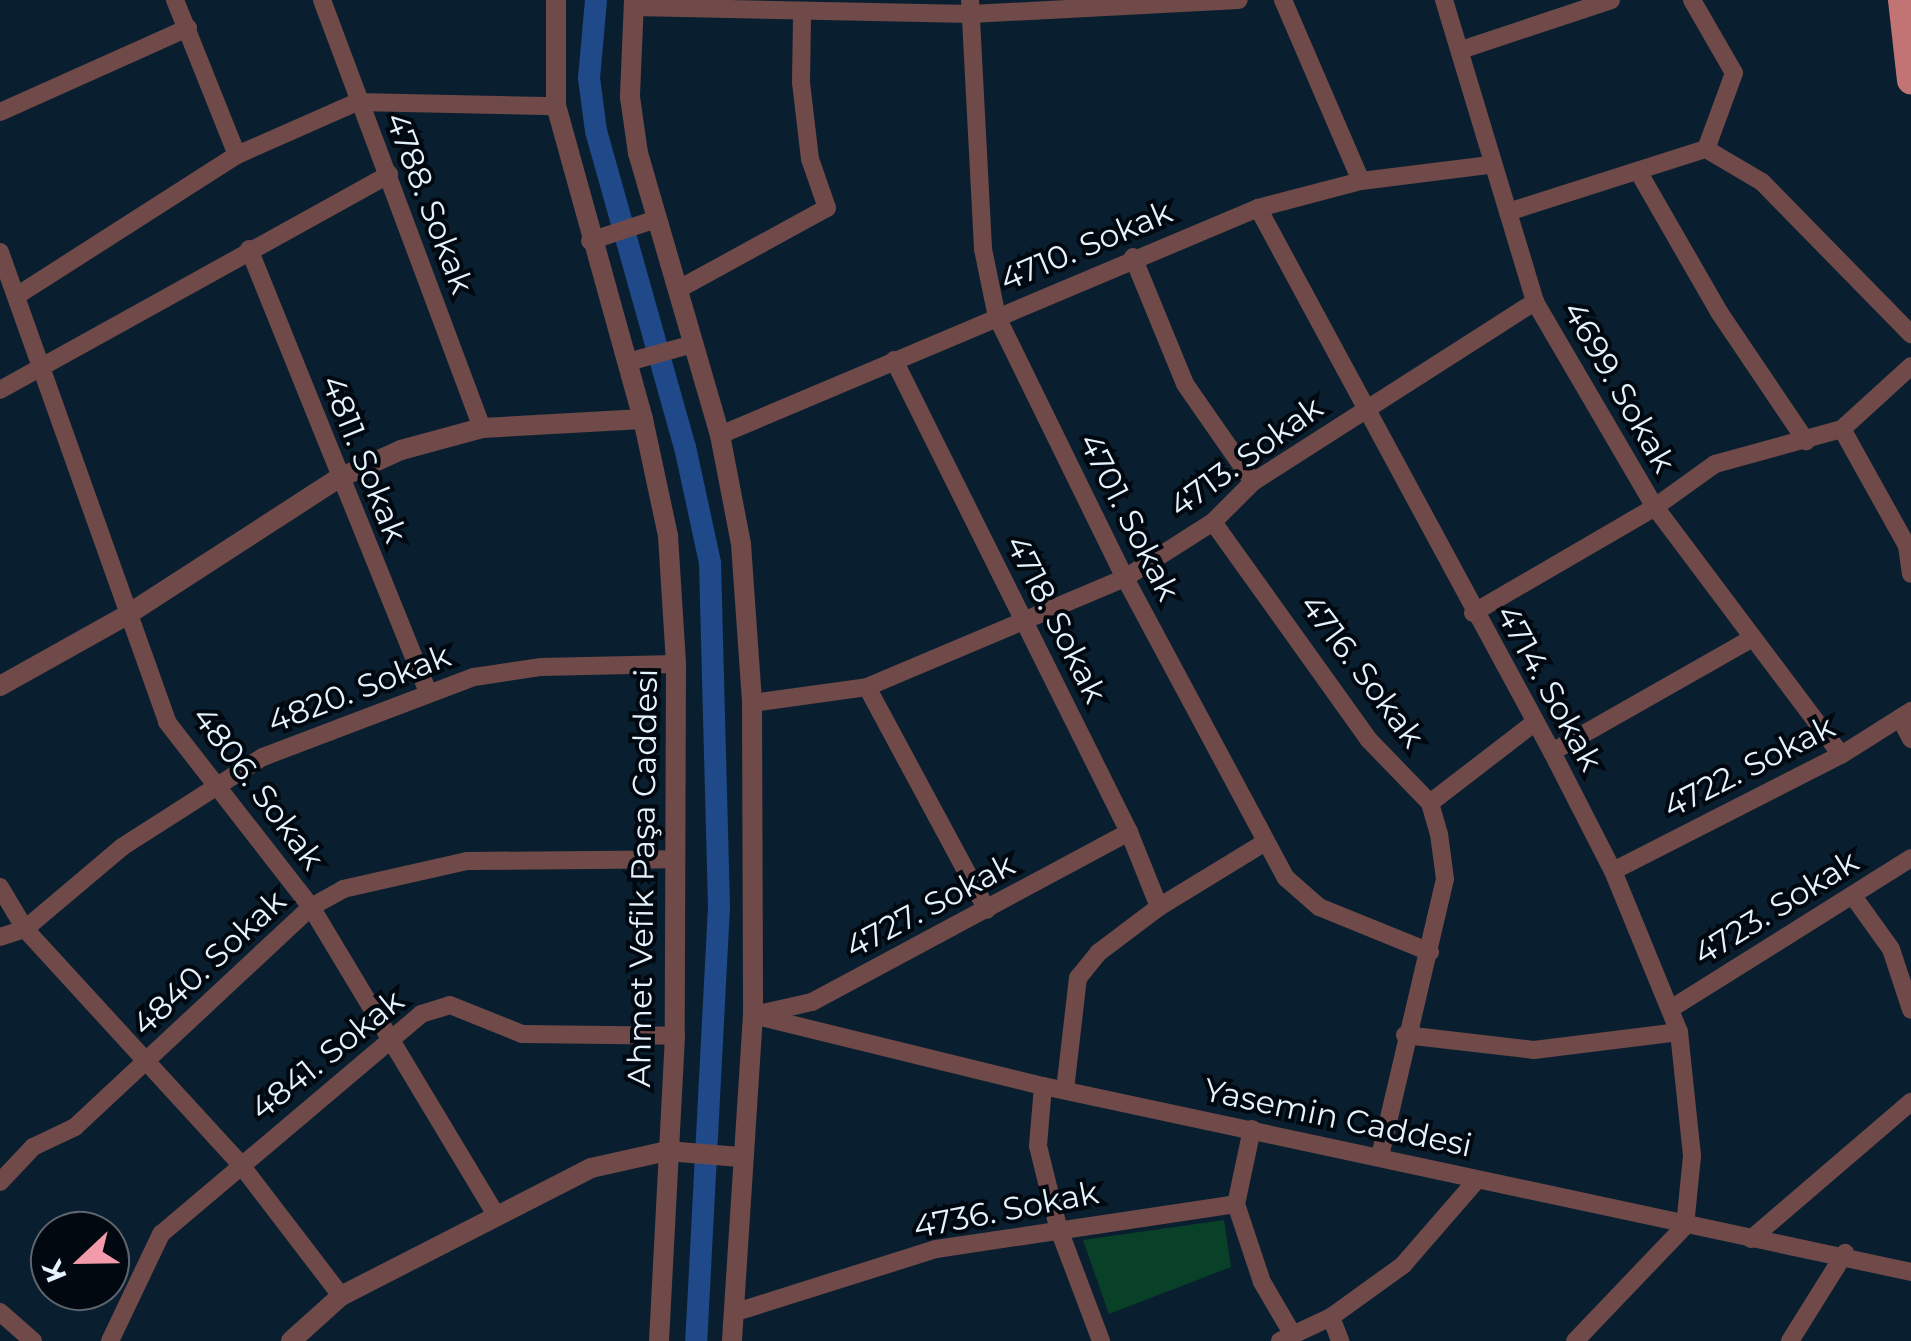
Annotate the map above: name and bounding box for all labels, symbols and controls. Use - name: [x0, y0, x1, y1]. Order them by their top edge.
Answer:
- street label: 4788. Sokak: [377, 107, 481, 299]
- street label: 4710. Sokak: [994, 193, 1178, 299]
- street label: 4699. Sokak: [1555, 295, 1683, 479]
- street label: 4811. Sokak: [313, 370, 415, 548]
- street label: 4713. Sokak: [1162, 389, 1330, 525]
- street label: 4701. Sokak: [1071, 427, 1187, 607]
- street label: 4718. Sokak: [997, 529, 1115, 709]
- street label: 4716. Sokak: [1292, 587, 1432, 755]
- street label: 4714. Sokak: [1488, 598, 1610, 778]
- street label: 4820. Sokak: [262, 637, 456, 741]
- street label: Ahmet Vefik Paşa Caddesi: [620, 668, 666, 1088]
- street label: 4806. Sokak: [184, 699, 332, 877]
- street label: 4722. Sokak: [1657, 707, 1841, 827]
- street label: 4723. Sokak: [1687, 842, 1865, 974]
- street label: 4727. Sokak: [839, 846, 1021, 966]
- street label: 4840. Sokak: [124, 882, 294, 1044]
- street label: 4841. Sokak: [243, 982, 411, 1128]
- street label: Yasemin Caddesi: [1201, 1071, 1475, 1165]
- street label: 4736. Sokak: [910, 1173, 1102, 1247]
- north arrow: [30, 1211, 130, 1311]
- text: K: [34, 1256, 74, 1287]

